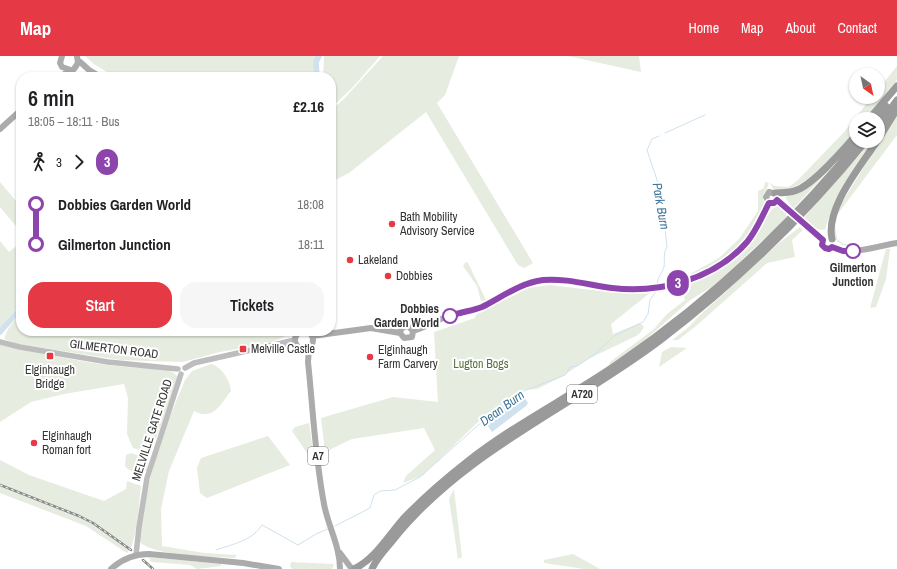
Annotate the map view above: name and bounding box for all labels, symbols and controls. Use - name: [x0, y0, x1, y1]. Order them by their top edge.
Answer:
- text: Map: [20, 15, 51, 41]
- text: Home: [688, 19, 719, 37]
- text: Map: [741, 19, 763, 37]
- text: About: [785, 19, 815, 37]
- text: Contact: [837, 19, 877, 37]
- north arrow: [849, 68, 885, 104]
- map controls: [849, 68, 885, 148]
- text: 6 min: [28, 83, 74, 113]
- text: £2.16: [293, 96, 324, 117]
- button: layers: [849, 112, 885, 148]
- text: 18:05 – 18:11 · Bus: [28, 113, 120, 130]
- icon: walk: [28, 151, 50, 173]
- icon: forward: [68, 151, 90, 173]
- text: 3: [104, 153, 110, 171]
- text: 3: [56, 154, 62, 171]
- water label: Park Burn: [649, 181, 673, 231]
- text: Dobbies Garden World: [58, 194, 191, 215]
- text: 18:08: [297, 196, 324, 213]
- place label: Bath Mobility Advisory Service: [399, 209, 474, 239]
- marker: Bath Mobility Advisory Service: [387, 219, 397, 229]
- text: Gilmerton Junction: [58, 234, 171, 255]
- text: 18:11: [298, 236, 324, 253]
- marker: Gilmerton Junction: [845, 243, 861, 259]
- place label: Lakeland: [358, 252, 398, 268]
- marker: Lakeland: [345, 255, 355, 265]
- place label: Gilmerton Junction: [830, 260, 876, 290]
- place label: Dobbies: [396, 268, 433, 284]
- line badge: 3: [665, 270, 691, 296]
- marker: Dobbies: [383, 271, 393, 281]
- text: 3: [675, 274, 681, 292]
- button: Start: [28, 282, 172, 328]
- button: Tickets: [180, 282, 324, 328]
- place label: Dobbies Garden World: [374, 301, 440, 331]
- marker: Dobbies Garden World: [442, 308, 458, 324]
- street label: GILMERTON ROAD: [69, 336, 159, 362]
- place label: Melville Castle: [251, 341, 315, 357]
- place label: Elginhaugh Farm Carvery: [378, 342, 438, 372]
- marker: Melville Castle: [238, 344, 248, 354]
- marker: Elginhaugh Bridge: [45, 351, 55, 361]
- marker: Elginhaugh Farm Carvery: [365, 352, 375, 362]
- park label: Lugton Bogs: [453, 356, 509, 372]
- place label: Elginhaugh Bridge: [25, 362, 75, 392]
- street label: MELVILLE GATE ROAD: [128, 377, 176, 483]
- road number: A720: [567, 385, 597, 403]
- water label: Dean Burn: [476, 386, 528, 430]
- place label: Elginhaugh Roman fort: [42, 428, 92, 458]
- marker: Elginhaugh Roman fort: [29, 438, 39, 448]
- road number: A7: [308, 447, 328, 465]

